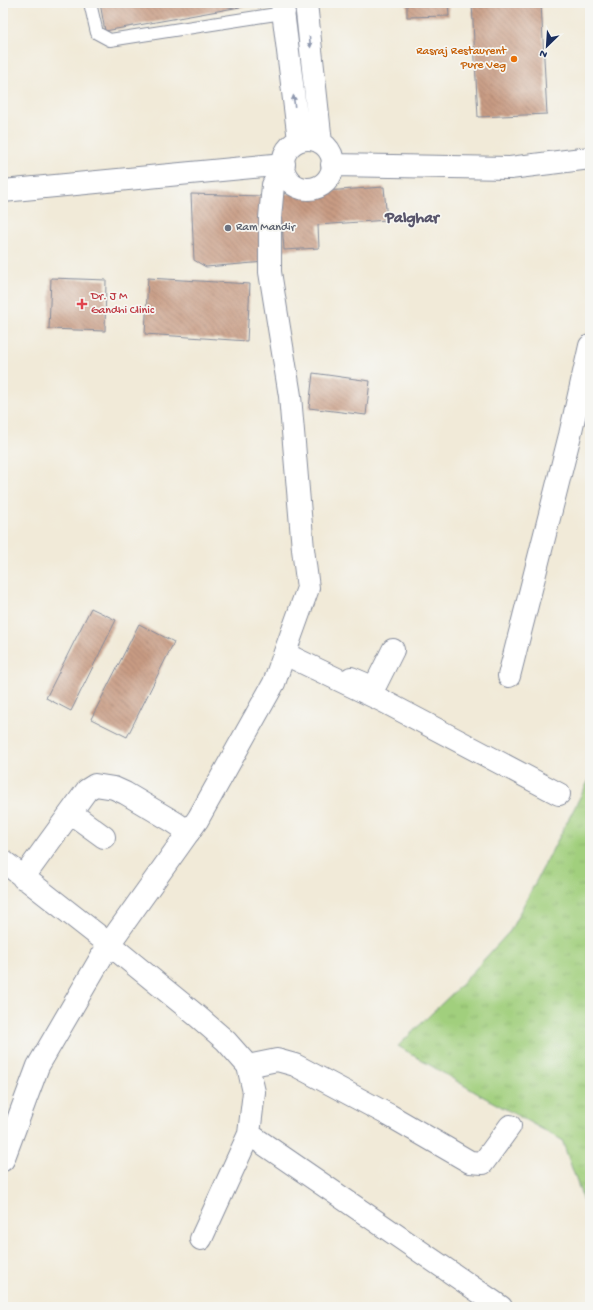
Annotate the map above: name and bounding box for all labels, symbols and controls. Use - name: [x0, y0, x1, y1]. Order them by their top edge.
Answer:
- north arrow: [527, 26, 567, 66]
- one-way arrow: [307, 36, 313, 48]
- place label: Rasraj Restaurent Pure Veg: [416, 45, 507, 73]
- text: N: [538, 46, 549, 60]
- marker: Rasraj Restaurent Pure Veg: [509, 54, 519, 64]
- one-way arrow: [291, 95, 297, 107]
- district label: Palghar: [384, 210, 441, 229]
- place label: Ram Mandir: [236, 221, 297, 235]
- marker: Ram Mandir: [223, 223, 233, 233]
- place label: Dr. J M Gandhi Clinic: [90, 290, 155, 318]
- marker: Dr. J M Gandhi Clinic: [76, 298, 88, 310]

